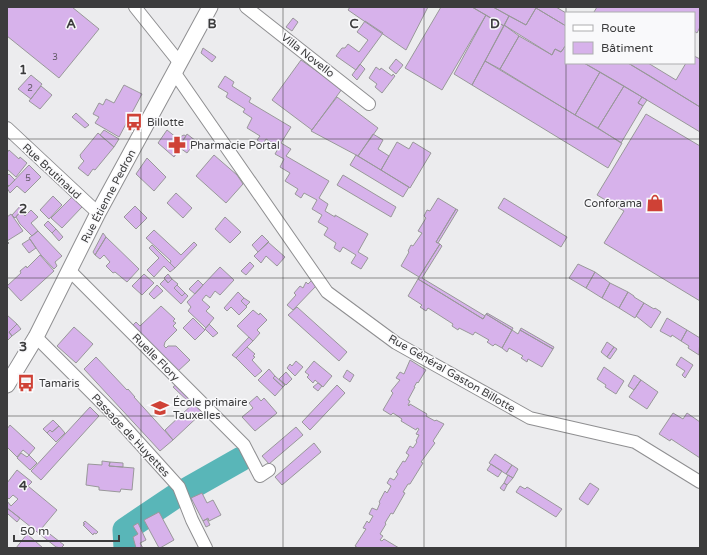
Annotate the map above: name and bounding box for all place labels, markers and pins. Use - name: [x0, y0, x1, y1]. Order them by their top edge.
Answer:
- bus stop icon: Billotte: [124, 112, 144, 132]
- place label: Billotte: [147, 116, 184, 129]
- pharmacy icon: Pharmacie Portal: [167, 135, 187, 155]
- place label: Pharmacie Portal: [190, 139, 280, 152]
- shop icon: Conforama: [645, 193, 665, 213]
- place label: Conforama: [584, 197, 642, 210]
- bus stop icon: Tamaris: [16, 373, 36, 393]
- place label: Tamaris: [39, 377, 80, 390]
- place label: École primaire Tauxelles: [173, 395, 247, 422]
- school or university icon: École primaire Tauxelles: [150, 398, 170, 418]

